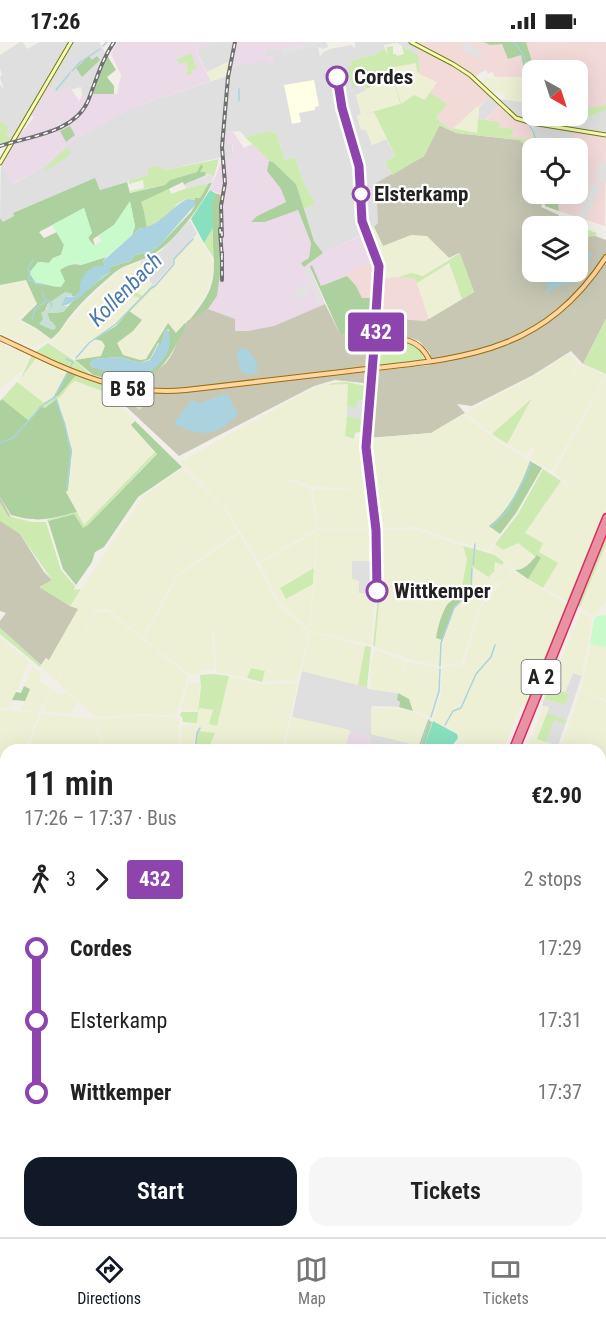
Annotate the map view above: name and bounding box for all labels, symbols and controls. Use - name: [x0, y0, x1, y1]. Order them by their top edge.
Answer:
- text: 17:26: [30, 9, 81, 34]
- north arrow: [522, 60, 588, 126]
- map controls: [522, 60, 588, 282]
- place label: Cordes: [354, 65, 413, 89]
- marker: Cordes: [326, 66, 348, 88]
- button: locate: [522, 138, 588, 204]
- place label: Elsterkamp: [374, 182, 468, 206]
- marker: Elsterkamp: [352, 185, 370, 203]
- button: layers: [522, 216, 588, 282]
- water label: Kollenbach: [84, 248, 167, 331]
- line badge: 432: [342, 312, 410, 352]
- text: 432: [360, 320, 392, 344]
- road number: B 58: [102, 372, 154, 406]
- place label: Wittkemper: [394, 579, 491, 603]
- marker: Wittkemper: [366, 580, 388, 602]
- road number: A 2: [522, 660, 560, 694]
- text: 11 min: [24, 764, 114, 803]
- text: €2.90: [531, 783, 582, 808]
- text: 17:26 – 17:37 · Bus: [24, 806, 177, 830]
- icon: walk: [24, 863, 57, 896]
- icon: forward: [85, 863, 118, 896]
- text: 3: [66, 867, 76, 891]
- text: 432: [139, 867, 171, 891]
- text: 2 stops: [524, 867, 582, 891]
- text: Cordes: [70, 936, 132, 961]
- text: 17:29: [538, 936, 582, 960]
- text: Elsterkamp: [70, 1008, 167, 1033]
- text: 17:31: [538, 1008, 582, 1032]
- text: Wittkemper: [70, 1080, 171, 1105]
- text: 17:37: [538, 1080, 582, 1104]
- button: Start: [24, 1157, 297, 1226]
- button: Tickets: [309, 1157, 582, 1226]
- tab: Directions: [77, 1253, 141, 1308]
- tab: Map: [295, 1253, 328, 1308]
- tab: Tickets: [483, 1253, 529, 1308]

